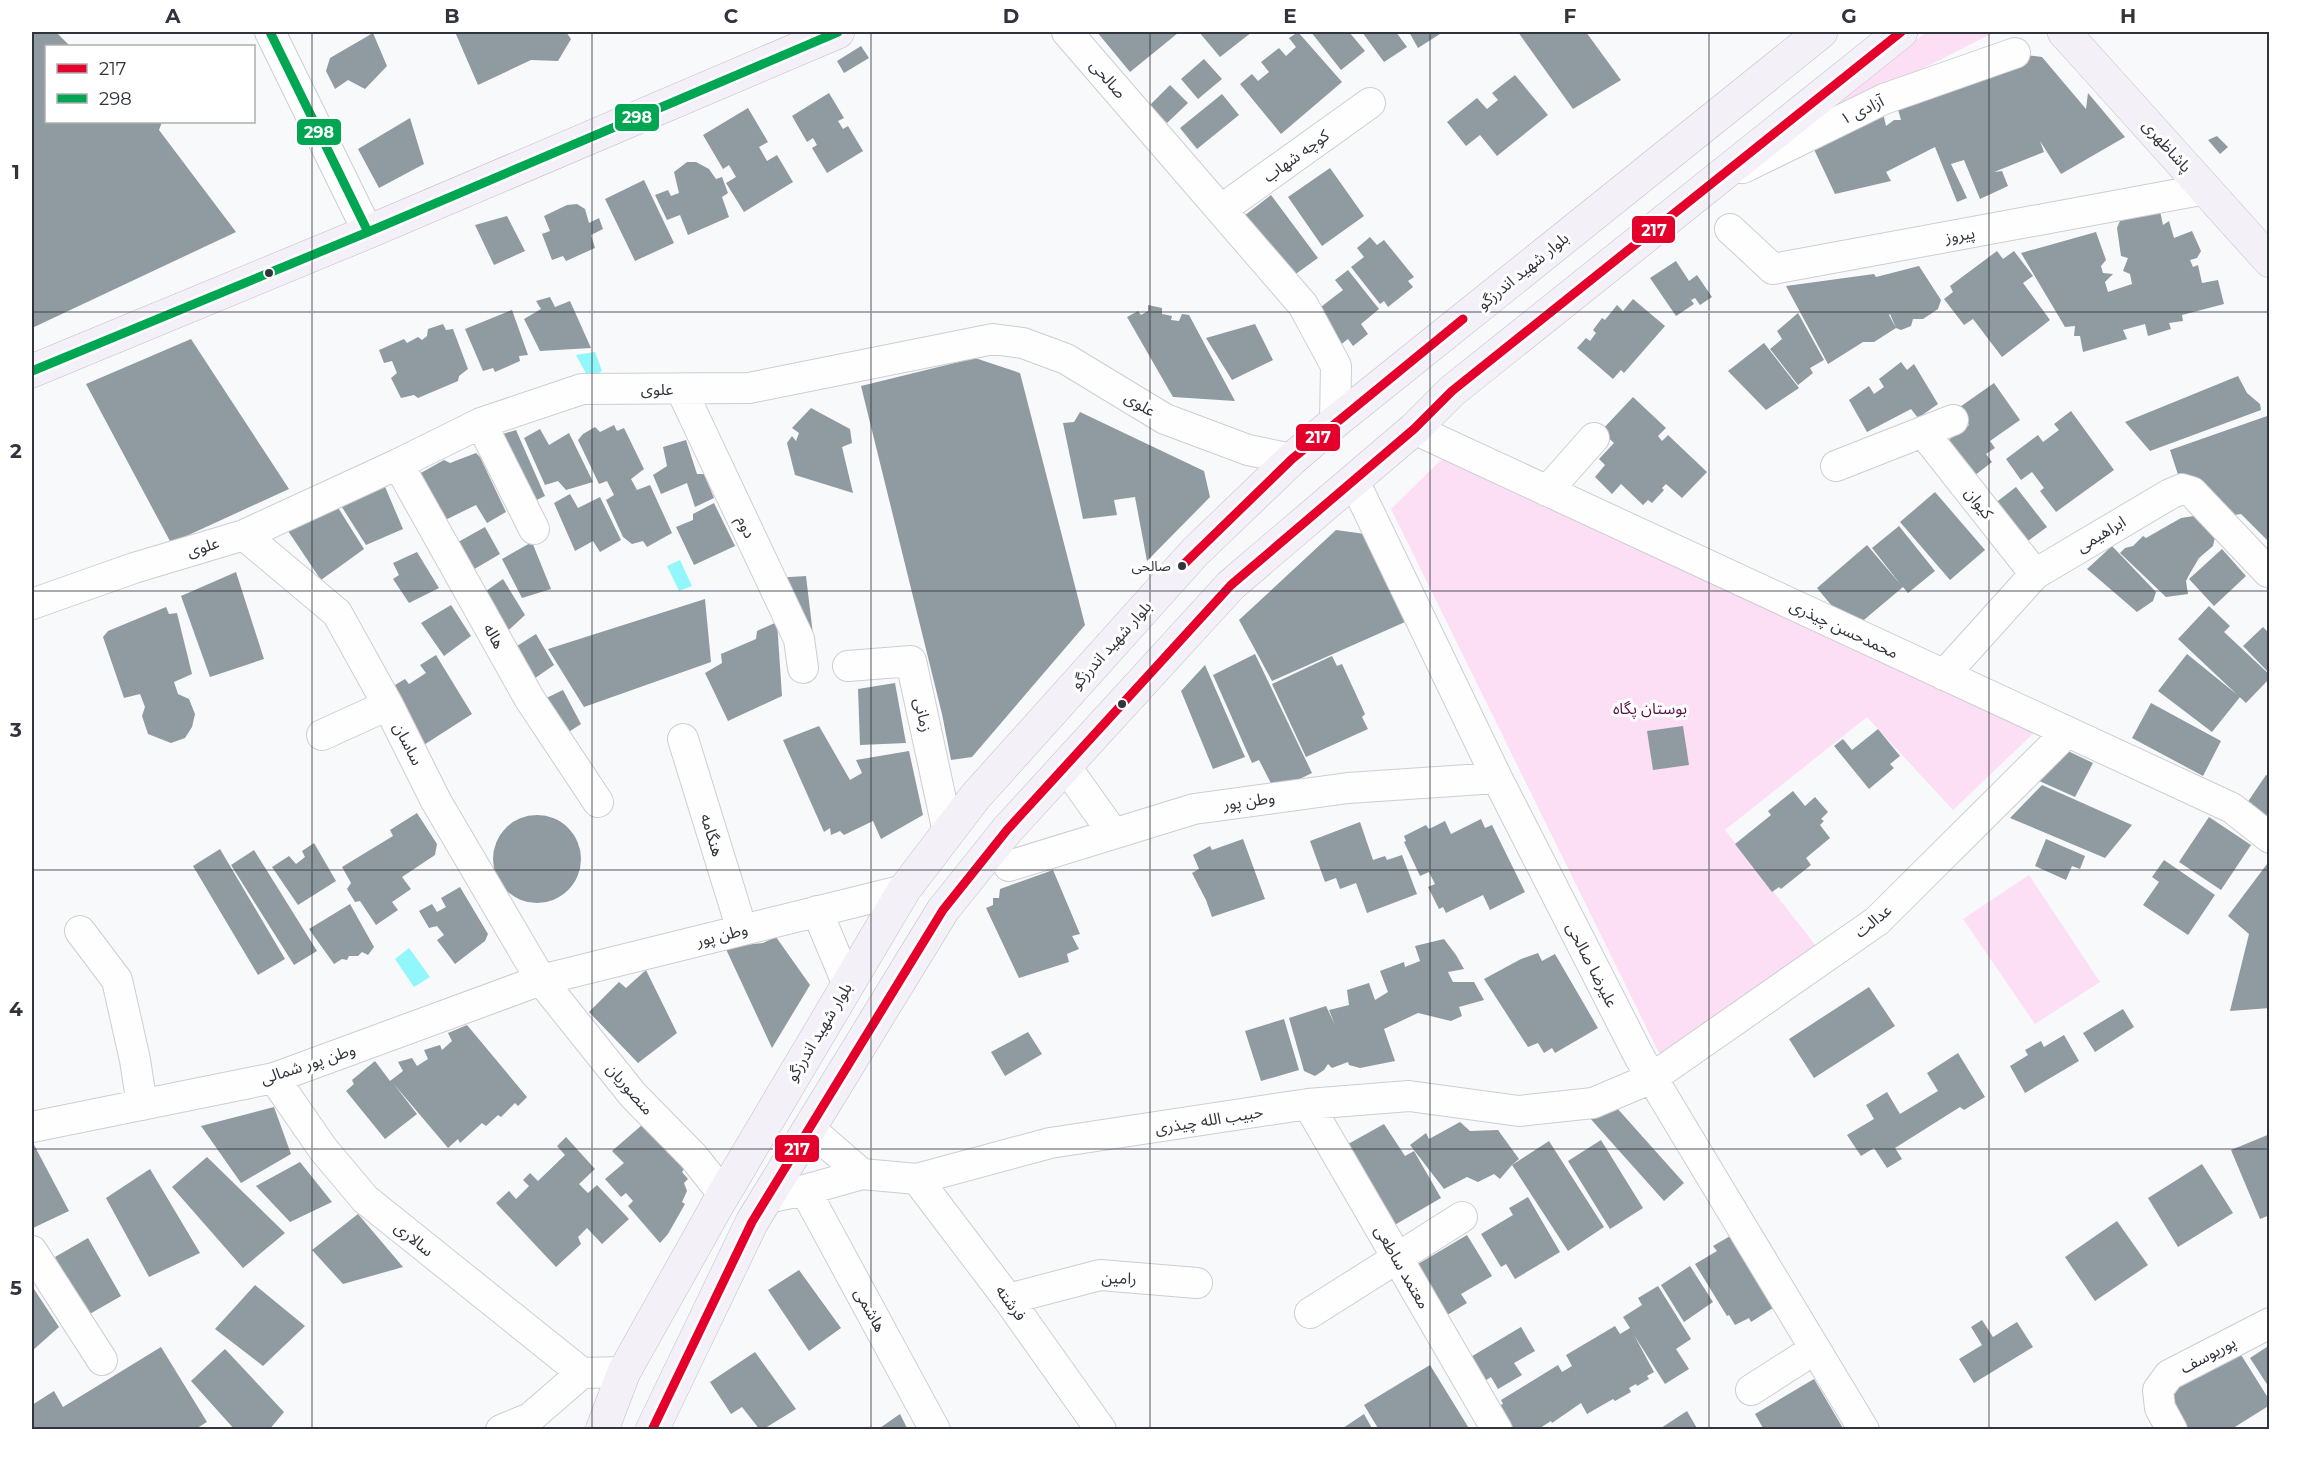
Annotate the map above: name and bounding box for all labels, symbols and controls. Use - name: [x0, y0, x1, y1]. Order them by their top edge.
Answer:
- text: A: [164, 4, 181, 28]
- text: B: [444, 4, 460, 28]
- text: C: [724, 4, 739, 28]
- text: D: [1003, 4, 1019, 28]
- text: E: [1283, 4, 1297, 28]
- text: F: [1564, 4, 1577, 28]
- text: G: [1841, 4, 1857, 28]
- text: H: [2120, 4, 2136, 28]
- legend: [45, 45, 255, 123]
- street label: صالحی: [1086, 56, 1130, 102]
- text: 217: [99, 58, 126, 80]
- text: 298: [99, 88, 132, 110]
- street label: آزادی ۱: [1837, 91, 1888, 129]
- line badge: 298: [614, 103, 660, 132]
- text: 298: [622, 108, 652, 127]
- street label: پاشاظهری: [2138, 116, 2196, 177]
- line badge: 298: [296, 118, 342, 146]
- text: 298: [304, 123, 334, 142]
- street label: کوچه شهاب: [1259, 126, 1334, 187]
- text: 1: [12, 160, 20, 184]
- line badge: 217: [1631, 215, 1676, 244]
- text: 217: [1641, 221, 1667, 240]
- street label: پیروز: [1943, 223, 1977, 248]
- street label: بلوار شهید اندرزگو: [1474, 228, 1572, 314]
- unlabelled marker: [263, 267, 275, 279]
- street label: علوی: [641, 380, 673, 399]
- street label: علوی: [1121, 387, 1159, 421]
- line badge: 217: [1295, 423, 1341, 452]
- text: 217: [1305, 428, 1331, 447]
- text: 2: [10, 439, 22, 463]
- street label: کیوان: [1961, 483, 1997, 523]
- street label: ابراهیمی: [2073, 512, 2129, 556]
- street label: دوم: [730, 513, 759, 542]
- street label: علوی: [185, 533, 221, 561]
- place label: صالحی: [1131, 557, 1171, 575]
- marker: صالحی: [1176, 560, 1188, 572]
- street label: محمدحسن چیذری: [1786, 596, 1901, 663]
- street label: بلوار شهید اندرزگو: [1067, 597, 1155, 693]
- street label: هاله: [479, 620, 509, 652]
- street label: زمانی: [910, 696, 936, 734]
- unlabelled marker: [1116, 698, 1128, 710]
- park label: بوستان پگاه: [1613, 699, 1687, 719]
- text: 3: [9, 718, 22, 742]
- street label: ساسان: [389, 719, 427, 769]
- street label: وطن پور: [1221, 788, 1276, 815]
- street label: هنگامه: [697, 811, 727, 859]
- street label: عدالت: [1851, 900, 1895, 942]
- street label: وطن پور: [693, 919, 750, 952]
- street label: علیرضا صالحی: [1562, 919, 1622, 1011]
- street label: بلوار شهید اندرزگو: [782, 979, 856, 1085]
- text: 4: [9, 997, 23, 1021]
- street label: وطن پور شمالی: [258, 1040, 358, 1089]
- street label: منصوریان: [602, 1059, 658, 1119]
- street label: حبیب الله چیذری: [1154, 1102, 1265, 1139]
- line badge: 217: [774, 1134, 820, 1163]
- text: 217: [784, 1140, 810, 1159]
- street label: سالاری: [391, 1218, 437, 1260]
- street label: معتمد ساطعی: [1371, 1222, 1433, 1312]
- street label: رامین: [1101, 1268, 1137, 1288]
- text: 5: [10, 1276, 22, 1300]
- street label: فرشته: [992, 1282, 1030, 1324]
- street label: هاشمی: [850, 1285, 890, 1335]
- street label: پوریوسف: [2177, 1332, 2240, 1379]

